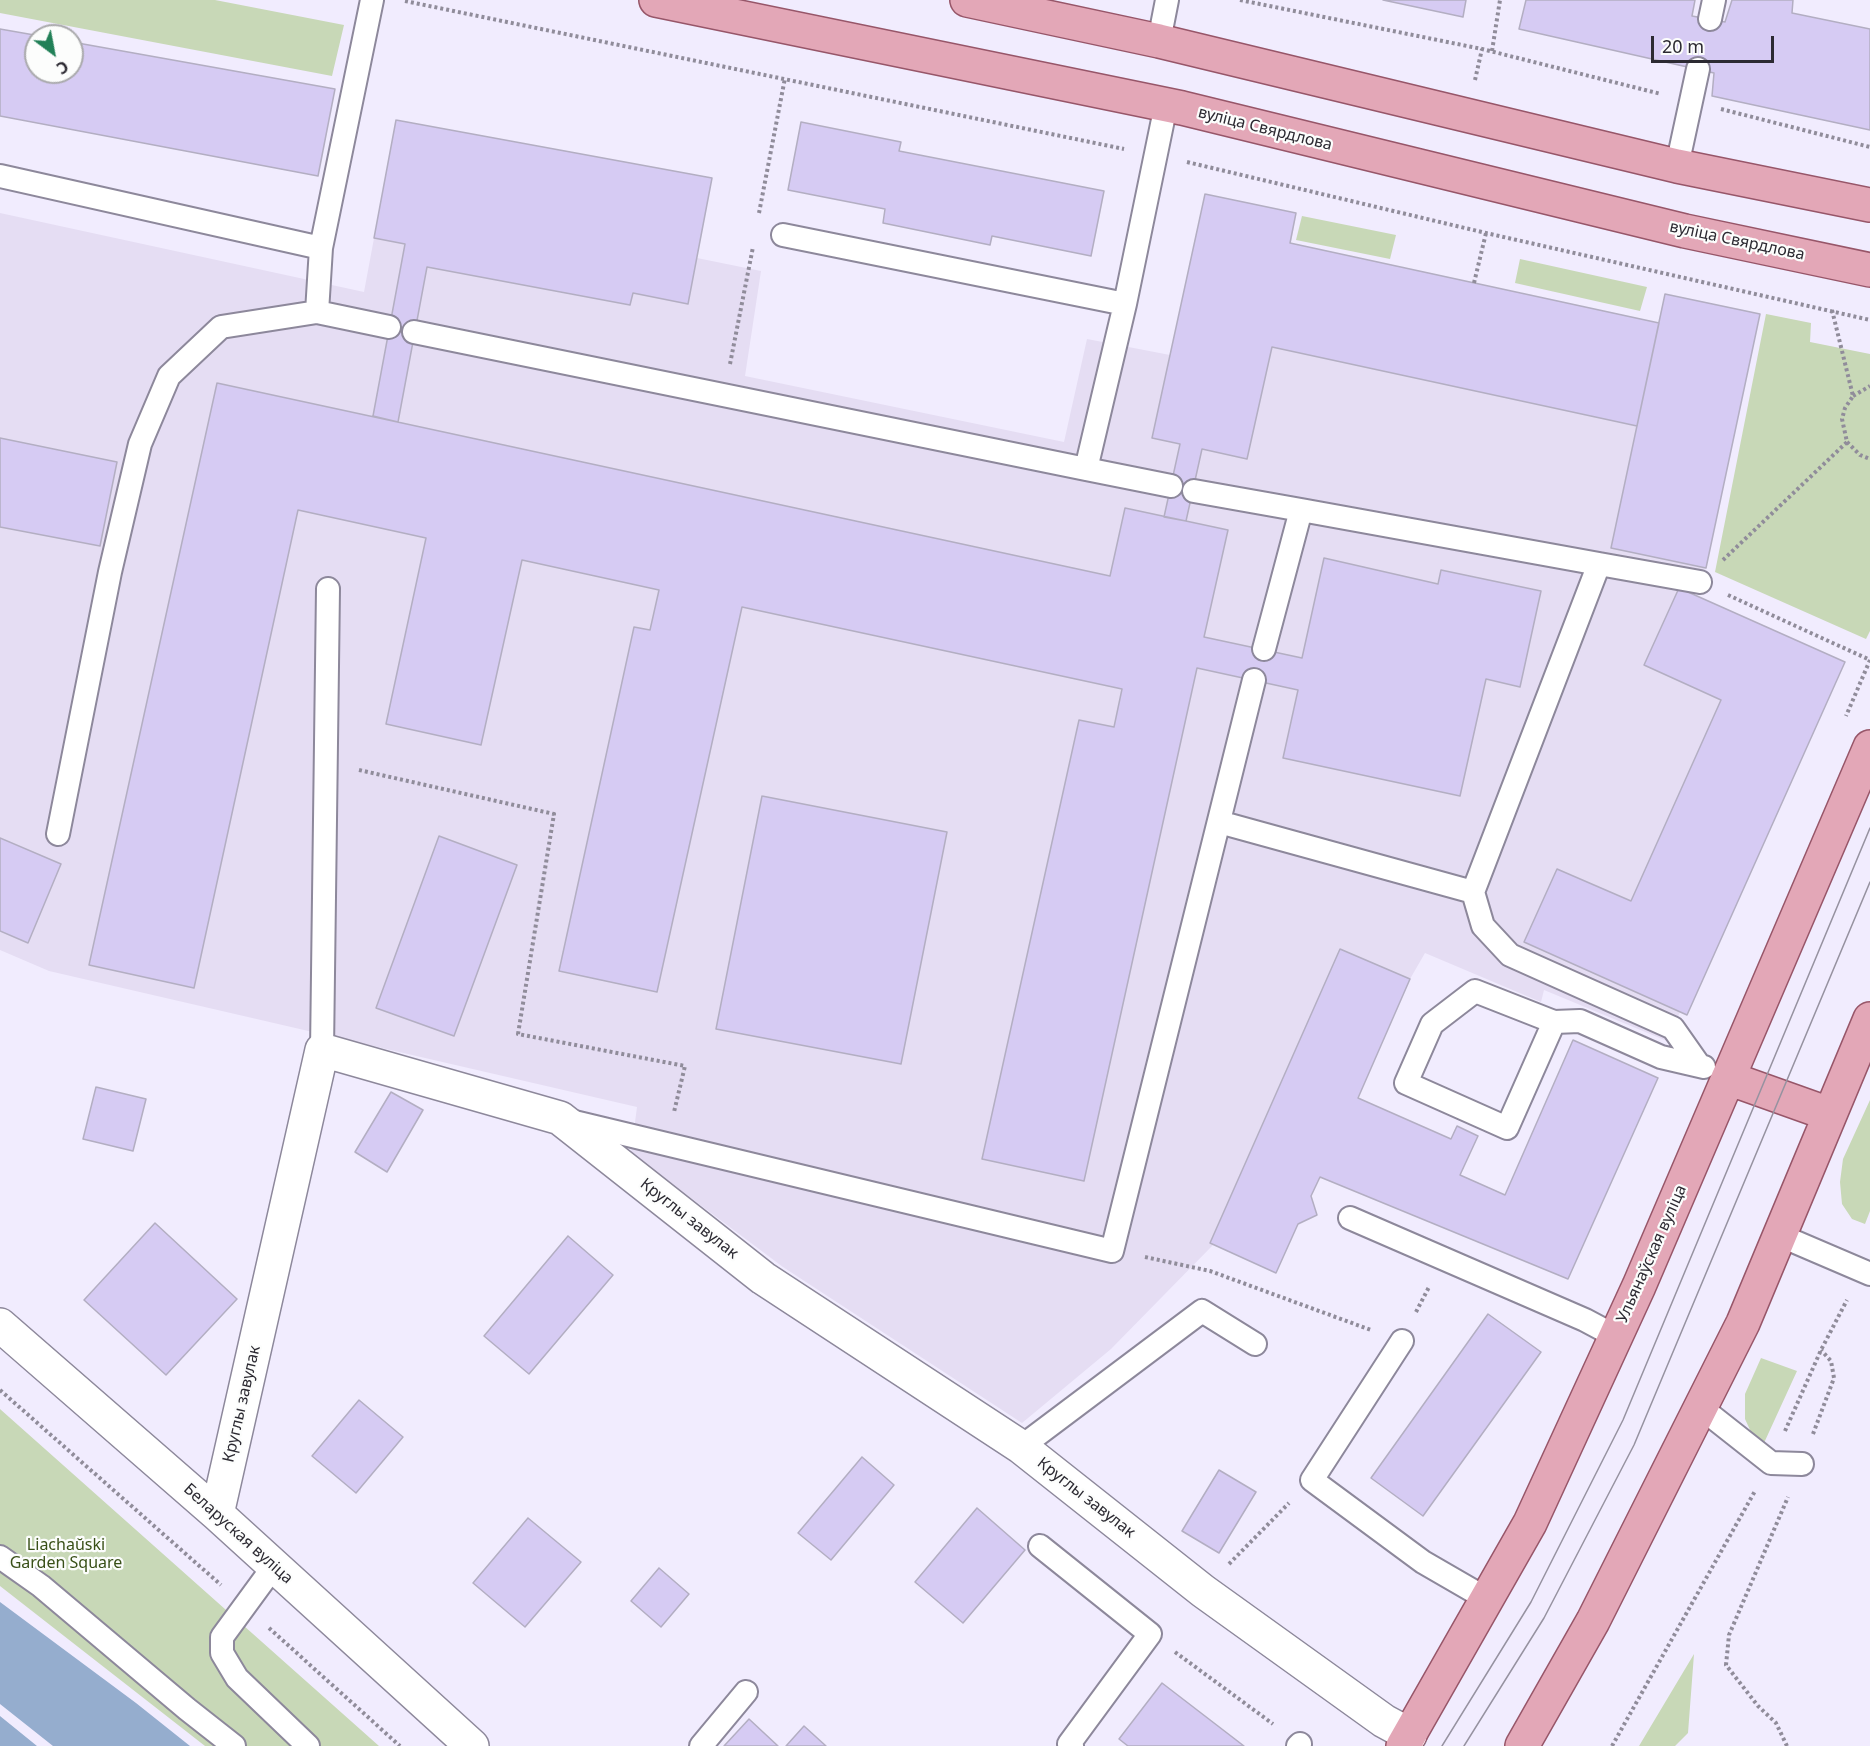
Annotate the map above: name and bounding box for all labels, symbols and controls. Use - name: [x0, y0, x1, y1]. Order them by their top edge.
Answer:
- north arrow: [24, 24, 84, 84]
- scale bar: [1654, 24, 1777, 62]
- text: 20 m: [1662, 34, 1704, 58]
- text: С: [52, 55, 73, 80]
- street label: вуліца Свярдлова: [1196, 103, 1334, 155]
- street label: вуліца Свярдлова: [1668, 217, 1806, 265]
- street label: Круглы завулак: [636, 1175, 742, 1263]
- street label: Ульянаўская вуліца: [1613, 1182, 1691, 1326]
- street label: Круглы завулак: [219, 1344, 265, 1464]
- street label: Круглы завулак: [1033, 1454, 1139, 1542]
- street label: Беларуская вуліца: [179, 1480, 297, 1588]
- park label: Liachaŭski Garden Square: [10, 1535, 122, 1573]

